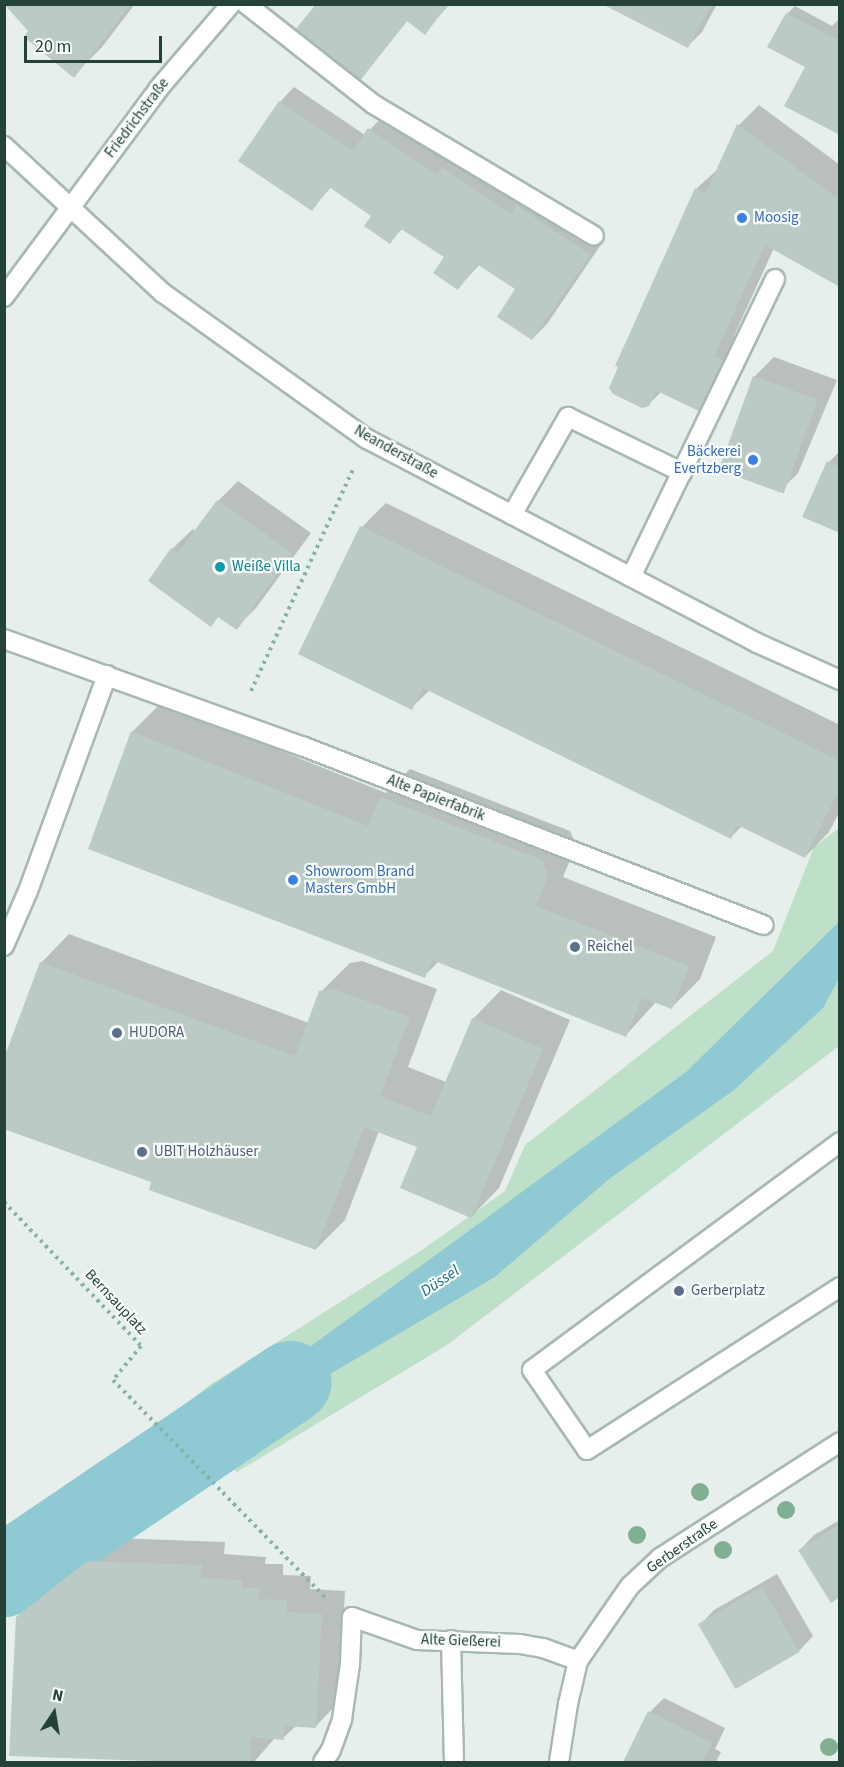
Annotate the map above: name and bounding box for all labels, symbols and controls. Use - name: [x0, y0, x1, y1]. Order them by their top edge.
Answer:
- scale bar: [27, 24, 165, 62]
- text: 20 m: [35, 34, 71, 59]
- street label: Friedrichstraße: [101, 75, 173, 161]
- place label: Moosig: [754, 209, 799, 227]
- marker: Moosig: [735, 211, 749, 225]
- street label: Neanderstraße: [351, 422, 441, 482]
- place label: Bäckerei Evertzberg: [674, 442, 741, 477]
- marker: Bäckerei Evertzberg: [746, 453, 760, 467]
- place label: Weiße Villa: [232, 558, 301, 576]
- marker: Weiße Villa: [213, 560, 227, 574]
- street label: Alte Papierfabrik: [384, 771, 488, 825]
- place label: Showroom Brand Masters GmbH: [305, 862, 415, 897]
- marker: Showroom Brand Masters GmbH: [286, 873, 300, 887]
- place label: Reichel: [587, 938, 633, 956]
- marker: Reichel: [568, 940, 582, 954]
- place label: HUDORA: [129, 1024, 184, 1042]
- marker: HUDORA: [110, 1026, 124, 1040]
- place label: UBIT Holzhäuser: [154, 1143, 258, 1161]
- marker: UBIT Holzhäuser: [135, 1145, 149, 1159]
- water label: Düssel: [417, 1261, 463, 1301]
- street label: Bernsauplatz: [81, 1266, 151, 1338]
- place label: Gerberplatz: [691, 1282, 765, 1300]
- marker: Gerberplatz: [672, 1284, 686, 1298]
- street label: Gerberstraße: [643, 1515, 721, 1577]
- street label: Alte Gießerei: [421, 1631, 501, 1651]
- north arrow: [24, 1683, 84, 1743]
- text: N: [50, 1684, 65, 1707]

